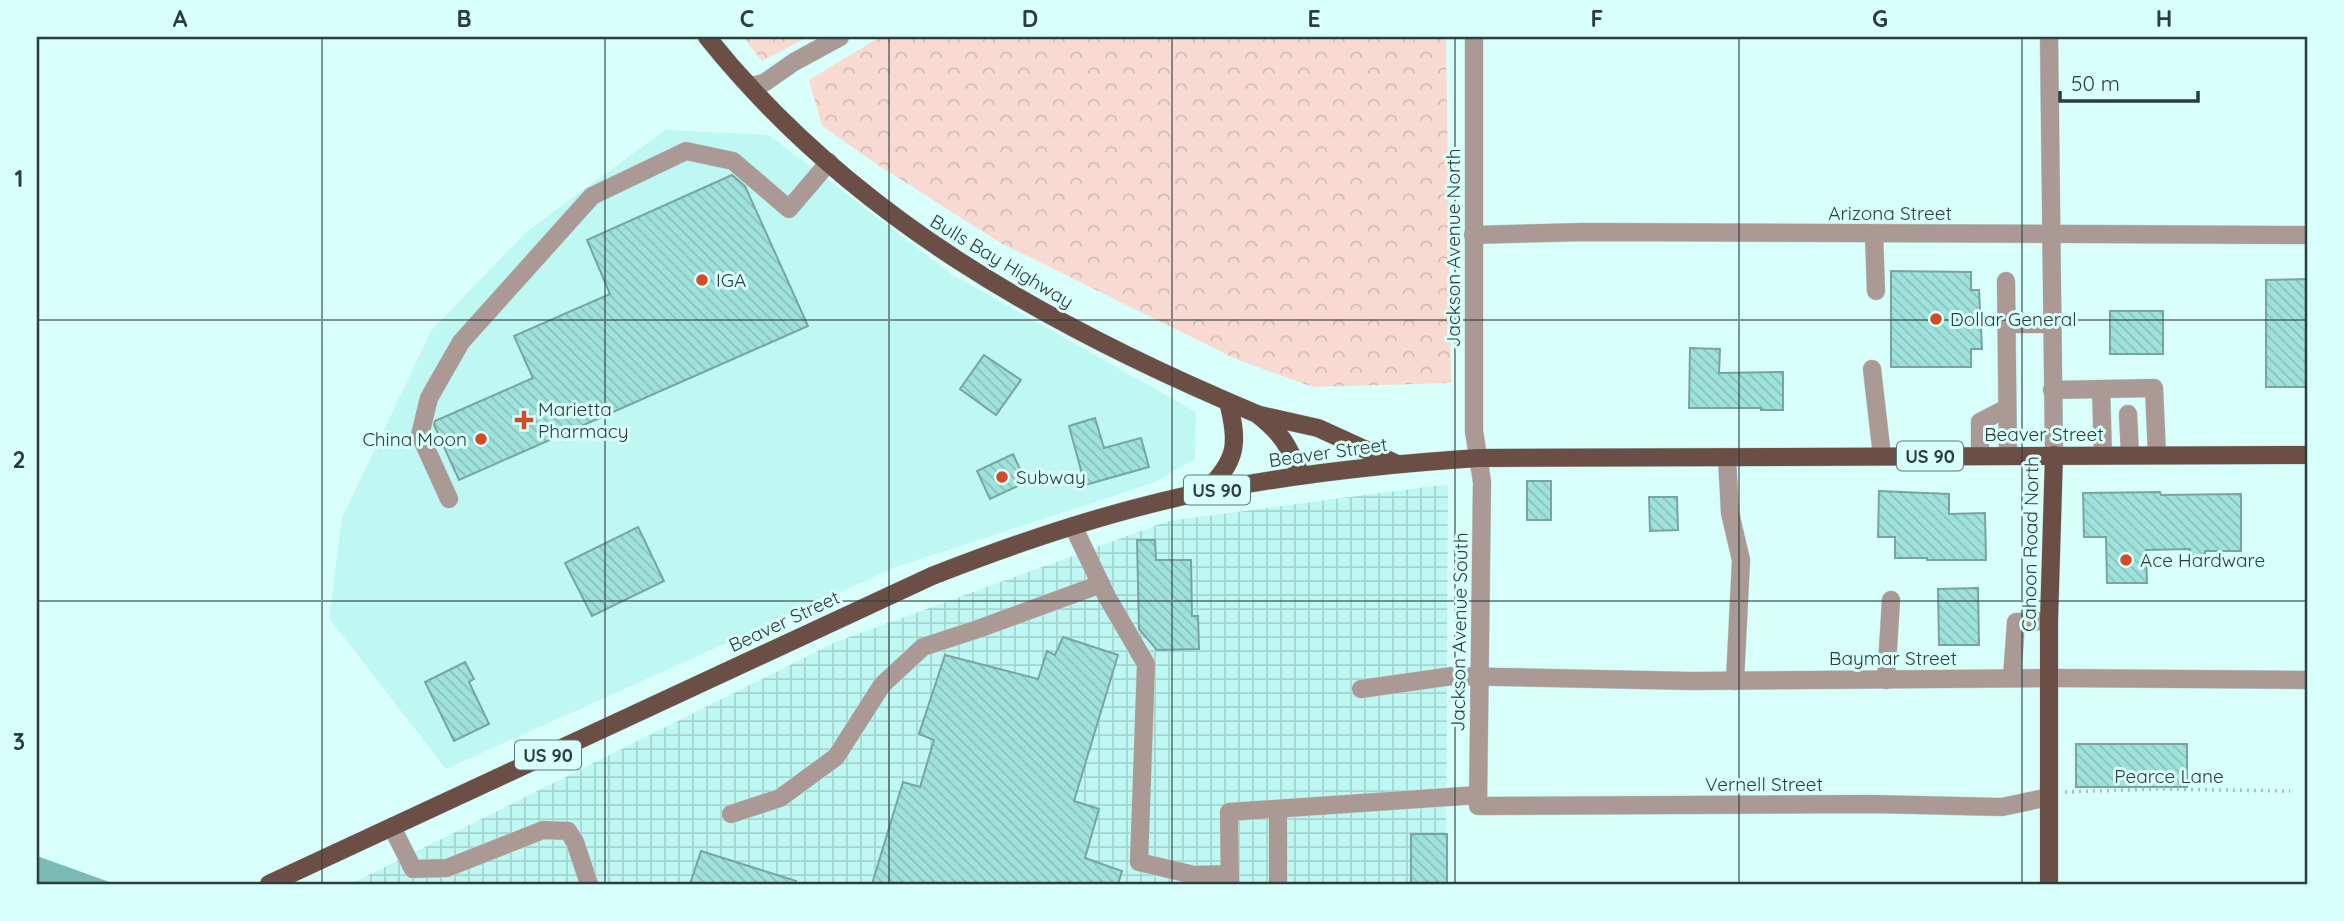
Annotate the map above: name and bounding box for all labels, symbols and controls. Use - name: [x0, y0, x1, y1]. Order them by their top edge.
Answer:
- text: A: [173, 4, 188, 33]
- text: B: [456, 4, 472, 33]
- text: C: [740, 4, 754, 33]
- text: D: [1022, 4, 1038, 33]
- text: E: [1307, 4, 1321, 33]
- text: F: [1591, 4, 1603, 33]
- text: G: [1872, 4, 1888, 33]
- text: H: [2156, 4, 2172, 33]
- scale bar: [2060, 60, 2199, 104]
- text: 50 m: [2071, 70, 2120, 96]
- street label: Jackson Avenue North: [1441, 149, 1465, 347]
- text: 1: [15, 164, 23, 193]
- street label: Arizona Street: [1828, 201, 1952, 225]
- street label: Bulls Bay Highway: [926, 209, 1078, 313]
- place label: IGA: [716, 268, 746, 292]
- marker: IGA: [694, 272, 710, 288]
- place label: Dollar General: [1950, 307, 2077, 331]
- marker: Dollar General: [1928, 311, 1944, 327]
- place label: Marietta Pharmacy: [538, 397, 628, 443]
- marker: Marietta Pharmacy: [516, 412, 532, 428]
- street label: Beaver Street: [1984, 422, 2104, 446]
- place label: China Moon: [362, 427, 467, 451]
- marker: China Moon: [473, 431, 489, 447]
- street label: Beaver Street: [1267, 432, 1389, 472]
- road number: US 90: [1897, 442, 1963, 470]
- text: 2: [12, 445, 26, 474]
- street label: Cahoon Road North: [2016, 456, 2044, 632]
- place label: Subway: [1016, 465, 1086, 489]
- marker: Subway: [994, 469, 1010, 485]
- road number: US 90: [1184, 476, 1250, 504]
- street label: Jackson Avenue South: [1445, 532, 1473, 732]
- place label: Ace Hardware: [2140, 548, 2265, 572]
- marker: Ace Hardware: [2118, 552, 2134, 568]
- street label: Beaver Street: [725, 585, 843, 657]
- street label: Baymar Street: [1829, 646, 1957, 670]
- text: 3: [13, 727, 25, 756]
- road number: US 90: [515, 740, 581, 770]
- street label: Pearce Lane: [2114, 764, 2224, 788]
- street label: Vernell Street: [1705, 772, 1823, 796]

